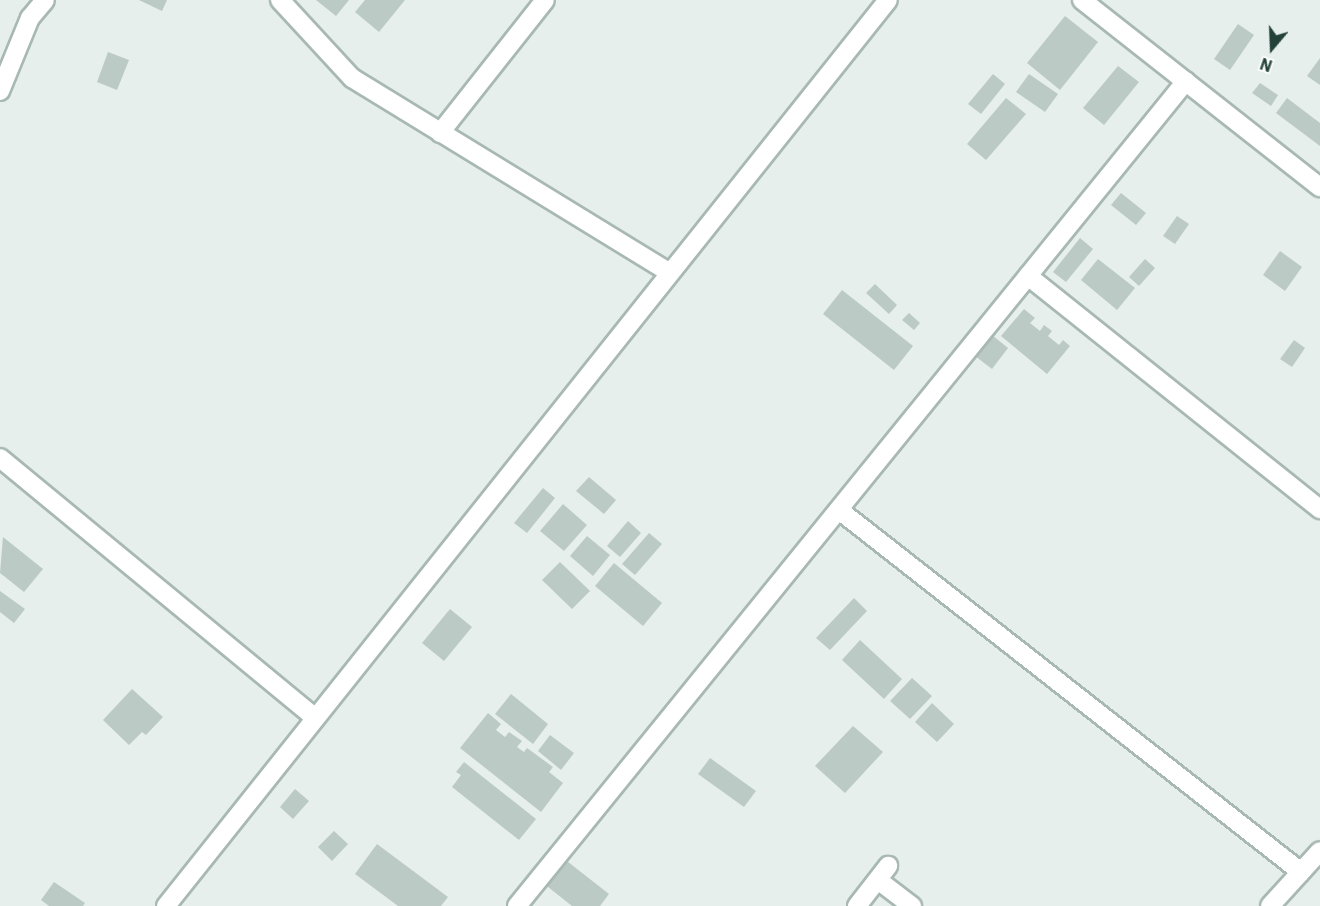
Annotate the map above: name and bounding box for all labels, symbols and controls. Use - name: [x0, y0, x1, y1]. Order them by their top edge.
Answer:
- north arrow: [1242, 18, 1302, 78]
- text: N: [1257, 54, 1275, 76]

